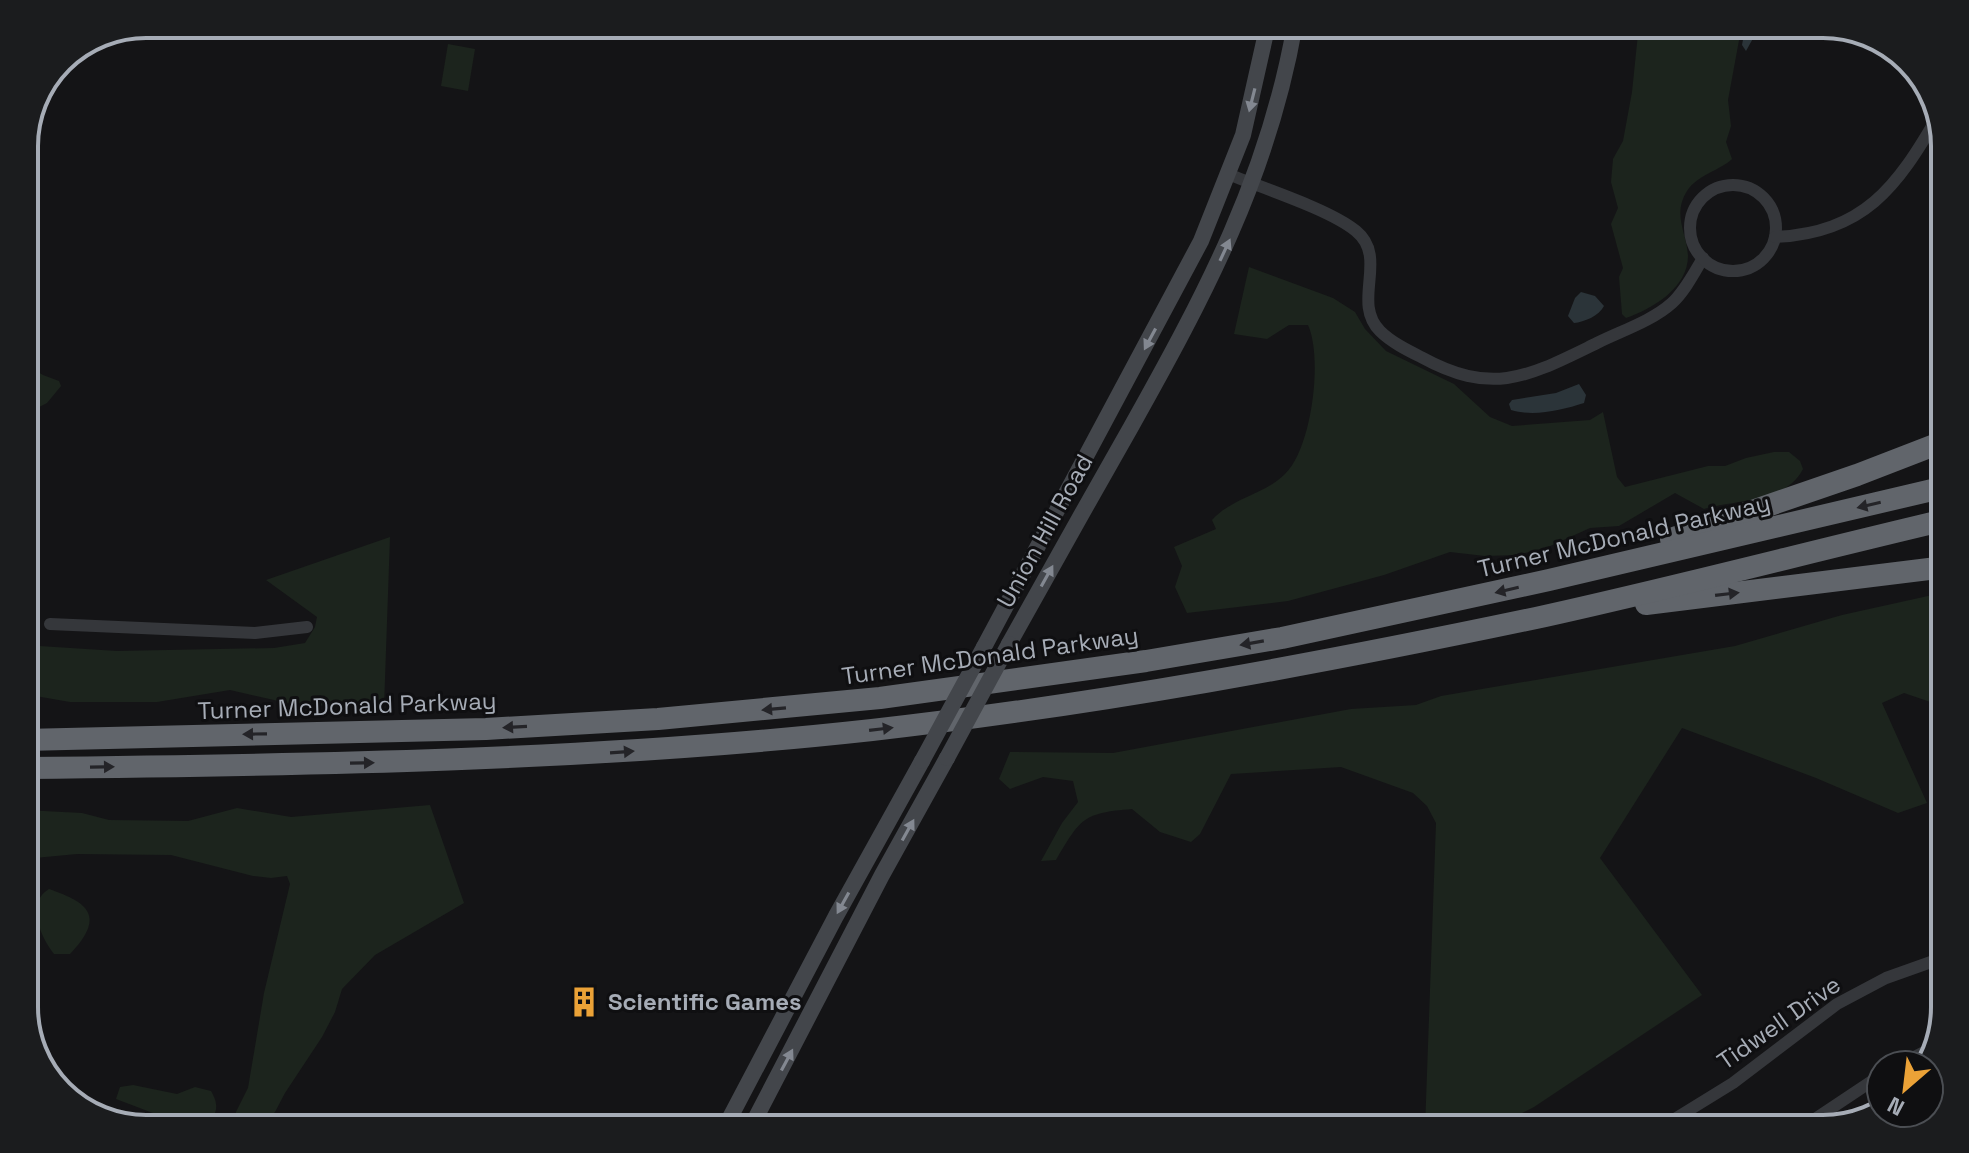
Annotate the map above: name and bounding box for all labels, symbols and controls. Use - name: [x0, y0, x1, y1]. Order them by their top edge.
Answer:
- one-way arrow: [1245, 88, 1257, 113]
- one-way arrow: [1218, 238, 1232, 261]
- one-way arrow: [1144, 328, 1158, 350]
- street label: Union Hill Road: [990, 449, 1100, 613]
- street label: Turner McDonald Parkway: [1475, 487, 1773, 584]
- one-way arrow: [1856, 499, 1881, 512]
- one-way arrow: [1040, 565, 1054, 587]
- one-way arrow: [1494, 584, 1519, 597]
- one-way arrow: [1715, 587, 1740, 600]
- street label: Turner McDonald Parkway: [840, 619, 1140, 692]
- one-way arrow: [1239, 637, 1264, 649]
- street label: Turner McDonald Parkway: [197, 685, 497, 726]
- one-way arrow: [762, 702, 787, 715]
- one-way arrow: [502, 721, 527, 734]
- one-way arrow: [869, 722, 894, 735]
- one-way arrow: [242, 728, 267, 740]
- one-way arrow: [610, 745, 635, 758]
- one-way arrow: [350, 757, 375, 769]
- one-way arrow: [90, 761, 115, 774]
- one-way arrow: [900, 819, 914, 841]
- one-way arrow: [836, 891, 850, 914]
- street label: Tidwell Drive: [1711, 969, 1847, 1077]
- building icon: Scientific Games: [567, 985, 601, 1019]
- place label: Scientific Games: [608, 986, 802, 1017]
- one-way arrow: [781, 1049, 794, 1072]
- north arrow: [1865, 1049, 1945, 1129]
- text: N: [1883, 1091, 1909, 1122]

